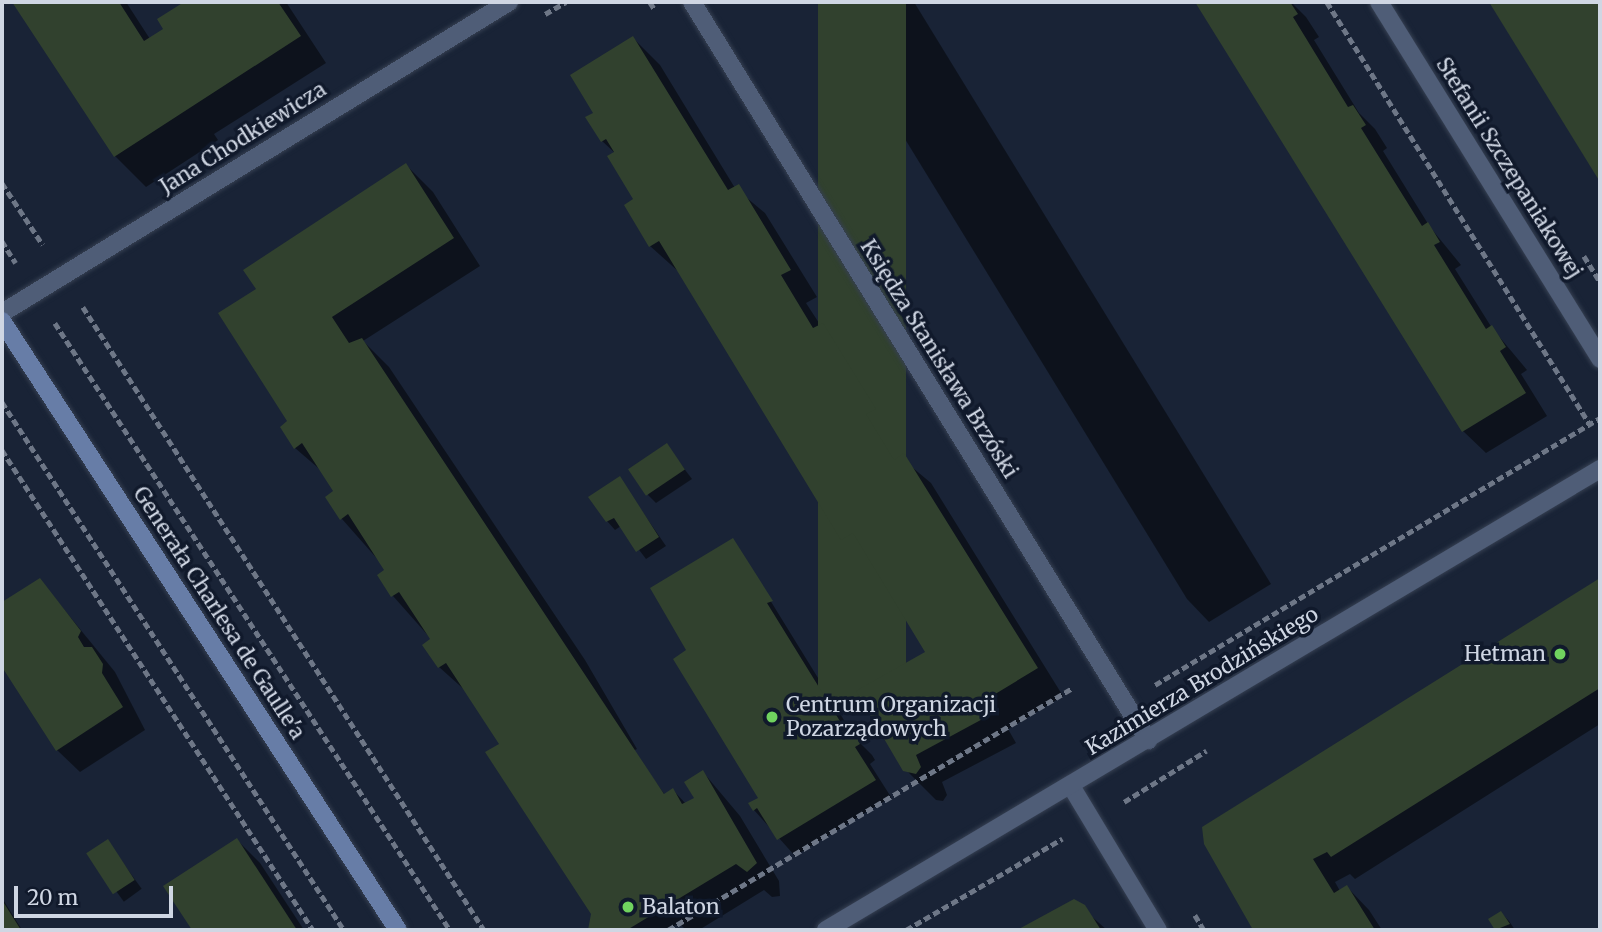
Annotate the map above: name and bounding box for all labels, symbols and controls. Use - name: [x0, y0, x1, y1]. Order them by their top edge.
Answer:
- street label: Stefanii Szczepaniakowej: [1431, 53, 1587, 283]
- street label: Jana Chodkiewicza: [155, 77, 331, 199]
- street label: Księdza Stanisława Brzóski: [855, 235, 1023, 483]
- street label: Generała Charlesa de Gaulle'a: [128, 482, 310, 744]
- street label: Kazimierza Brodzińskiego: [1081, 601, 1323, 761]
- place label: Hetman: [1464, 641, 1546, 667]
- marker: Hetman: [1552, 646, 1568, 662]
- place label: Centrum Organizacji Pozarządowych: [786, 692, 996, 742]
- marker: Centrum Organizacji Pozarządowych: [764, 709, 780, 725]
- scale bar: [18, 872, 177, 916]
- text: 20 m: [27, 884, 78, 911]
- place label: Balaton: [642, 894, 720, 920]
- marker: Balaton: [620, 899, 636, 915]

